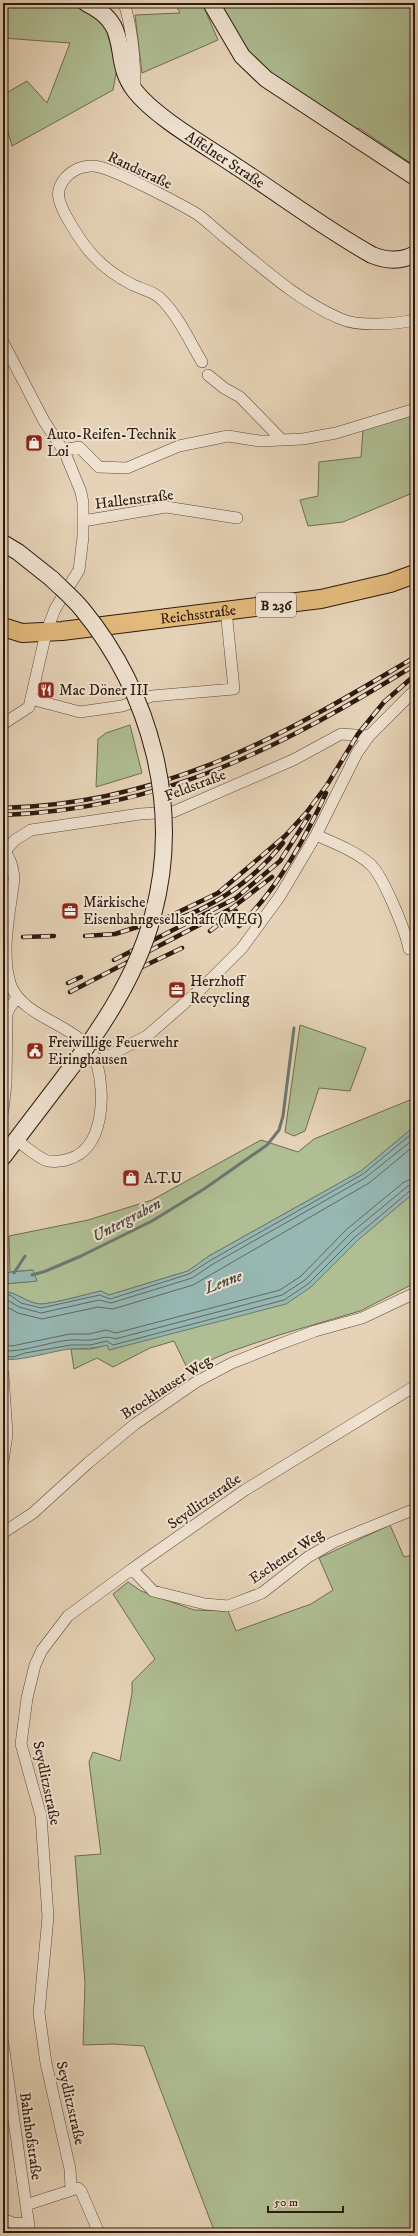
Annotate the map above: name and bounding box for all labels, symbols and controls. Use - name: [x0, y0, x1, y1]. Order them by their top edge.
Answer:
- street label: Affelner Straße: [181, 127, 268, 193]
- street label: Randstraße: [105, 147, 175, 194]
- place label: Auto-Reifen-Technik Loi: [47, 425, 177, 461]
- shop icon: Auto-Reifen-Technik Loi: [24, 433, 44, 453]
- street label: Hallenstraße: [94, 485, 174, 514]
- road number: B 236: [256, 593, 296, 617]
- street label: Reichsstraße: [159, 601, 237, 629]
- restaurant icon: Mac Döner III: [36, 680, 56, 700]
- place label: Mac Döner III: [59, 681, 149, 700]
- street label: Feldstraße: [162, 765, 228, 806]
- place label: Märkische Eisenbahngesellschaft (MEG): [83, 893, 263, 929]
- office icon: Märkische Eisenbahngesellschaft (MEG): [60, 901, 80, 921]
- place label: Herzhoff Recycling: [190, 972, 250, 1008]
- office icon: Herzhoff Recycling: [167, 980, 187, 1000]
- place label: Freiwillige Feuerwehr Eiringhausen: [48, 1033, 179, 1069]
- public building icon: Freiwillige Feuerwehr Eiringhausen: [25, 1041, 45, 1061]
- shop icon: A.T.U: [121, 1168, 141, 1188]
- place label: A.T.U: [144, 1169, 183, 1188]
- water label: Untergraben: [88, 1193, 165, 1246]
- water label: Lenne: [201, 1265, 245, 1299]
- street label: Brockhauser Weg: [117, 1351, 216, 1424]
- street label: Seydlitzstraße: [164, 1469, 245, 1534]
- street label: Eschener Weg: [246, 1524, 328, 1588]
- street label: Seydlitzstraße: [28, 1739, 65, 1827]
- street label: Seydlitzstraße: [52, 2059, 89, 2147]
- street label: Bahnhofstraße: [15, 2091, 46, 2181]
- scale bar: [268, 2188, 343, 2214]
- text: 50 m: [274, 2195, 298, 2210]

